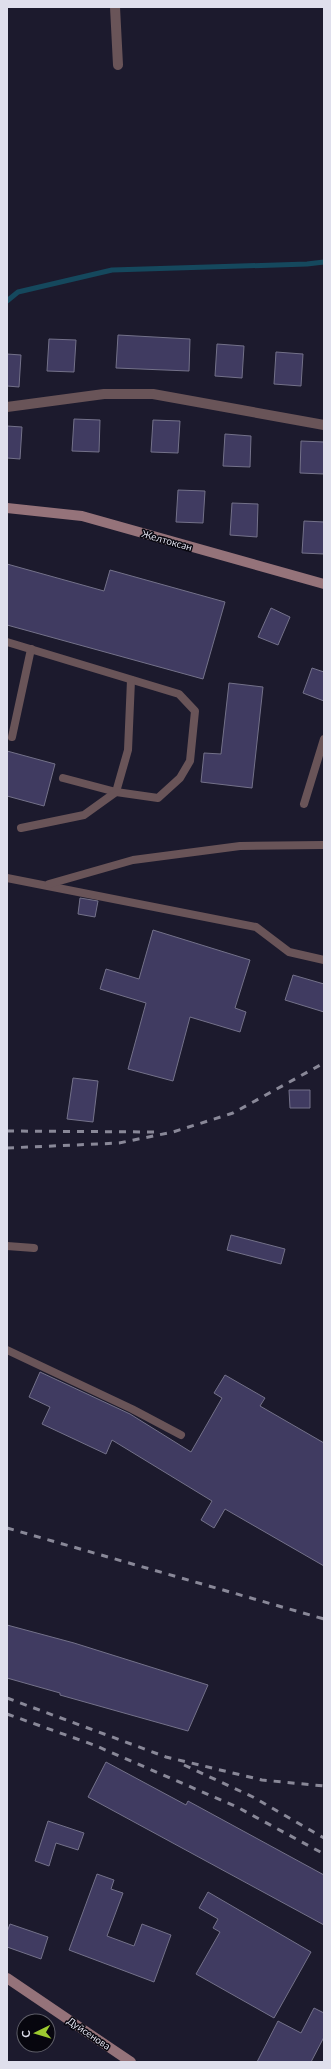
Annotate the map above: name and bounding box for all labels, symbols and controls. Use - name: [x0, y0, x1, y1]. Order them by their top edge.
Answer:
- street label: Желтоксан: [140, 527, 194, 553]
- north arrow: [16, 2013, 56, 2053]
- street label: Дуйсенова: [65, 2014, 113, 2052]
- text: С: [19, 2029, 32, 2038]

